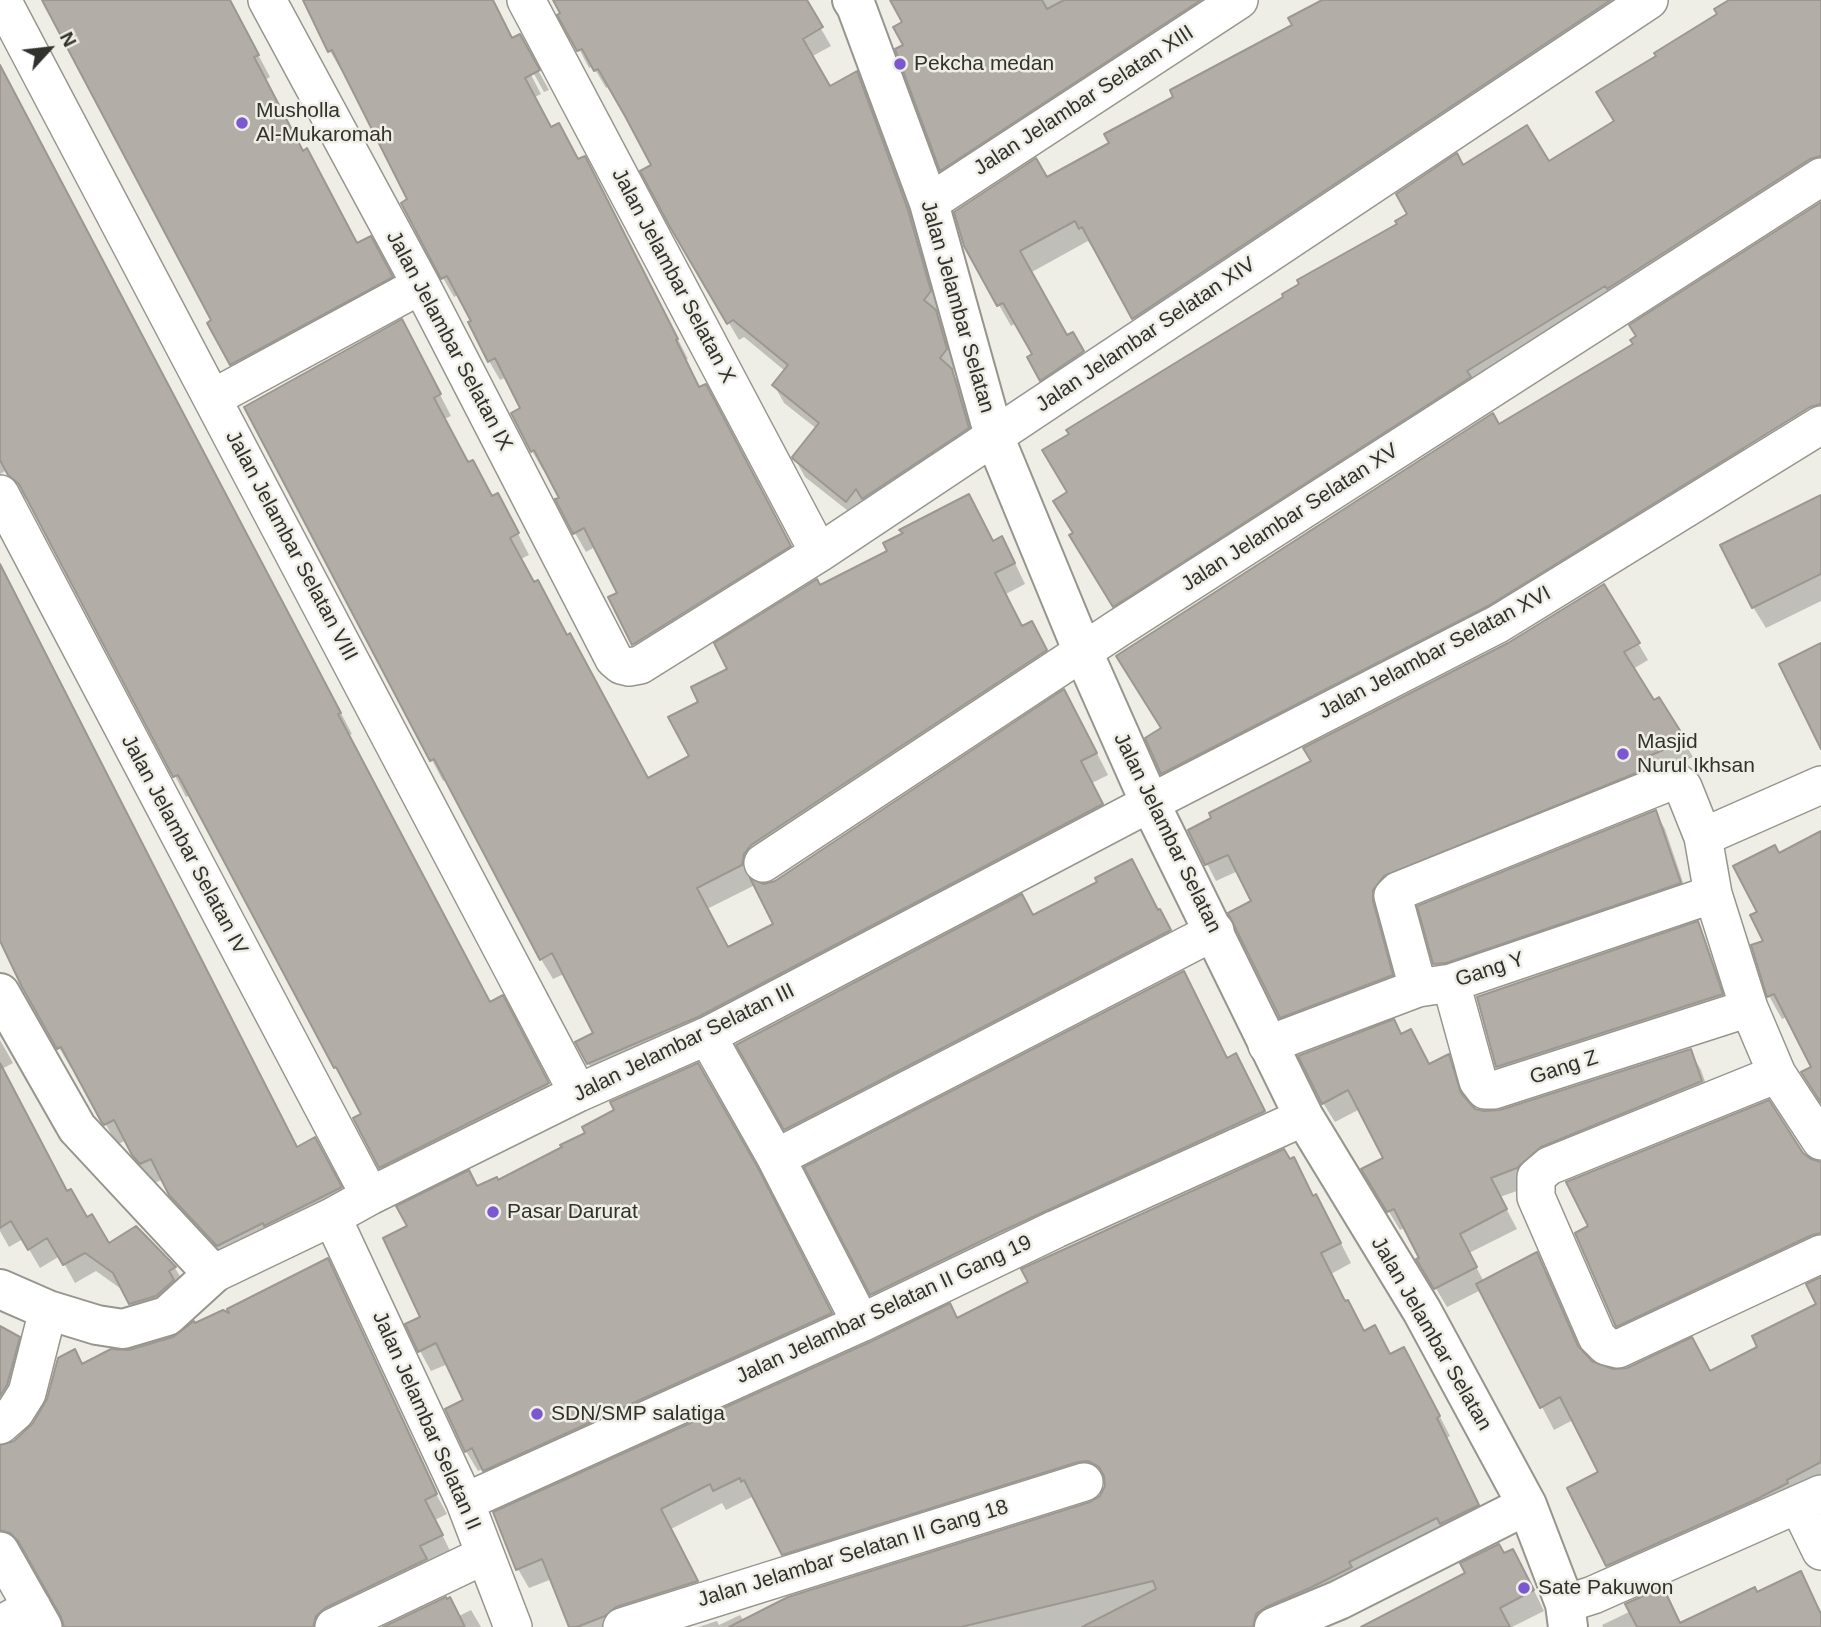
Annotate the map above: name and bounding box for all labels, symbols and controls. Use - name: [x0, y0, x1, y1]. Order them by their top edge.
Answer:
- north arrow: [14, 14, 84, 84]
- street label: Jalan Jelambar Selatan XIII: [969, 20, 1199, 182]
- text: N: [56, 28, 81, 50]
- place label: Pekcha medan: [914, 51, 1054, 77]
- marker: Pekcha medan: [892, 56, 908, 72]
- place label: Musholla Al-Mukaromah: [256, 98, 393, 148]
- marker: Musholla Al-Mukaromah: [234, 115, 250, 131]
- street label: Jalan Jelambar Selatan X: [606, 164, 740, 388]
- street label: Jalan Jelambar Selatan: [915, 198, 999, 416]
- street label: Jalan Jelambar Selatan IX: [380, 227, 518, 455]
- street label: Jalan Jelambar Selatan XIV: [1032, 252, 1260, 418]
- street label: Jalan Jelambar Selatan VIII: [220, 427, 362, 665]
- street label: Jalan Jelambar Selatan XV: [1177, 438, 1403, 598]
- street label: Jalan Jelambar Selatan XVI: [1315, 581, 1555, 725]
- street label: Jalan Jelambar Selatan: [1108, 729, 1226, 937]
- place label: Masjid Nurul Ikhsan: [1637, 729, 1755, 779]
- street label: Jalan Jelambar Selatan IV: [115, 731, 253, 959]
- marker: Masjid Nurul Ikhsan: [1615, 746, 1631, 762]
- street label: Gang Y: [1452, 947, 1528, 993]
- street label: Jalan Jelambar Selatan III: [569, 978, 799, 1108]
- street label: Gang Z: [1527, 1045, 1601, 1091]
- place label: Pasar Darurat: [507, 1199, 638, 1225]
- marker: Pasar Darurat: [485, 1204, 501, 1220]
- street label: Jalan Jelambar Selatan II Gang 19: [732, 1230, 1036, 1390]
- street label: Jalan Jelambar Selatan: [1365, 1233, 1497, 1435]
- street label: Jalan Jelambar Selatan II: [366, 1308, 486, 1534]
- place label: SDN/SMP salatiga: [551, 1401, 725, 1427]
- marker: SDN/SMP salatiga: [529, 1406, 545, 1422]
- street label: Jalan Jelambar Selatan II Gang 18: [695, 1495, 1011, 1613]
- place label: Sate Pakuwon: [1538, 1575, 1673, 1601]
- marker: Sate Pakuwon: [1516, 1580, 1532, 1596]

